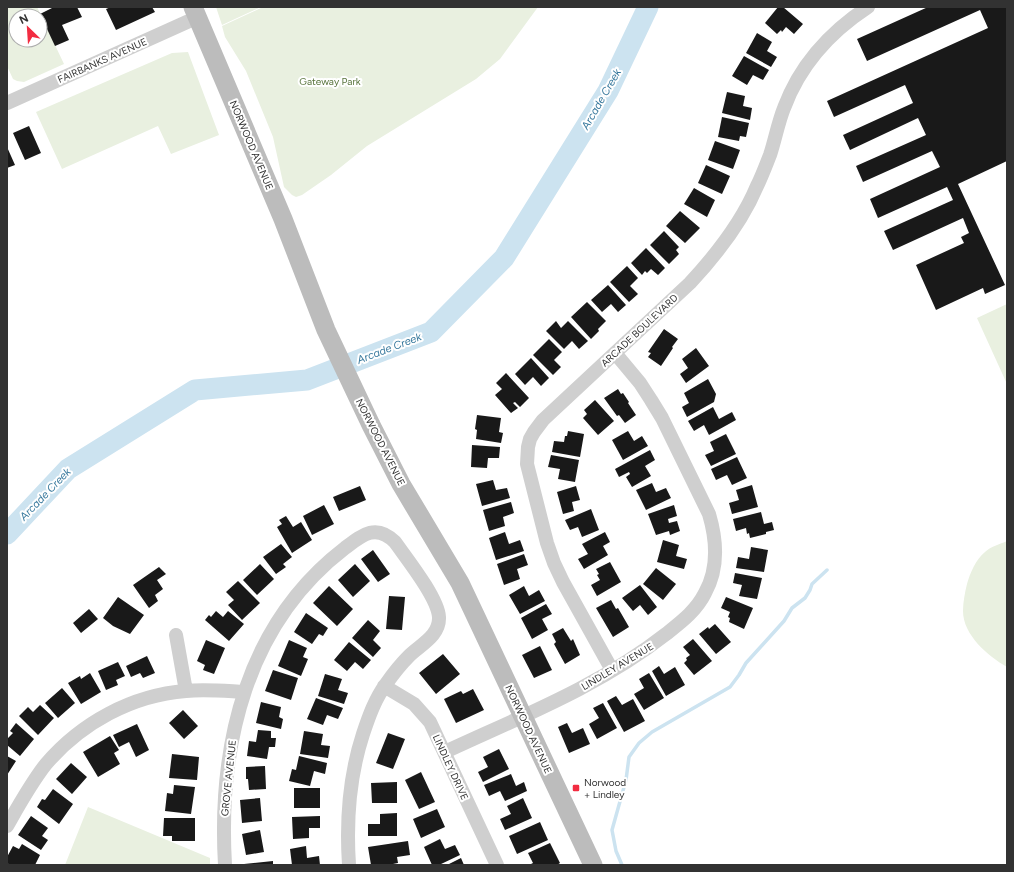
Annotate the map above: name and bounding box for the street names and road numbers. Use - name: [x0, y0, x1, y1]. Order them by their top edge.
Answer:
- street label: FAIRBANKS AVENUE: [56, 35, 149, 86]
- street label: NORWOOD AVENUE: [227, 98, 276, 192]
- street label: ARCADE BOULEVARD: [598, 291, 681, 369]
- street label: NORWOOD AVENUE: [353, 396, 408, 488]
- street label: LINDLEY AVENUE: [579, 640, 656, 693]
- street label: NORWOOD AVENUE: [502, 683, 555, 776]
- street label: LINDLEY DRIVE: [430, 732, 471, 802]
- street label: GROVE AVENUE: [218, 739, 239, 817]

